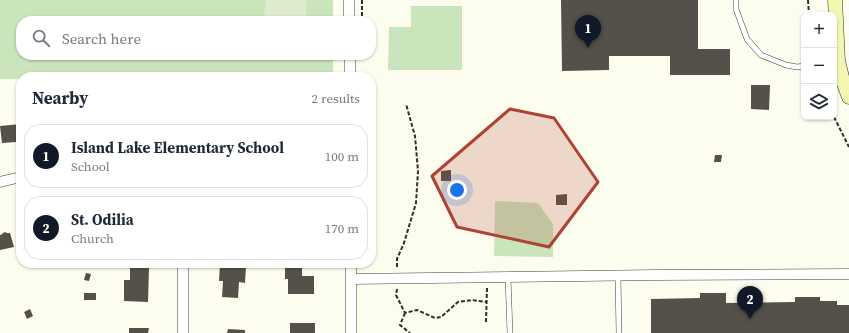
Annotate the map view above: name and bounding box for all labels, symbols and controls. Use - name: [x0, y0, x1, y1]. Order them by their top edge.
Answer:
- map controls: [801, 12, 837, 120]
- button: +: [801, 12, 837, 48]
- pin: 1: [575, 15, 601, 48]
- search box: [16, 16, 376, 60]
- icon: search: [30, 27, 52, 49]
- text: Search here: [62, 28, 141, 49]
- button: −: [801, 48, 837, 84]
- button: layers: [801, 84, 837, 120]
- text: Nearby: [32, 86, 88, 110]
- text: 2 results: [312, 90, 360, 107]
- text: Island Lake Elementary School: [71, 137, 284, 158]
- text: 1: [42, 148, 50, 165]
- text: 100 m: [325, 148, 359, 165]
- text: School: [71, 158, 110, 175]
- your location: [447, 180, 467, 200]
- text: St. Odilia: [71, 209, 134, 230]
- text: 2: [42, 220, 50, 237]
- text: 170 m: [325, 220, 359, 237]
- text: Church: [71, 230, 114, 247]
- pin: 2: [737, 286, 763, 319]

